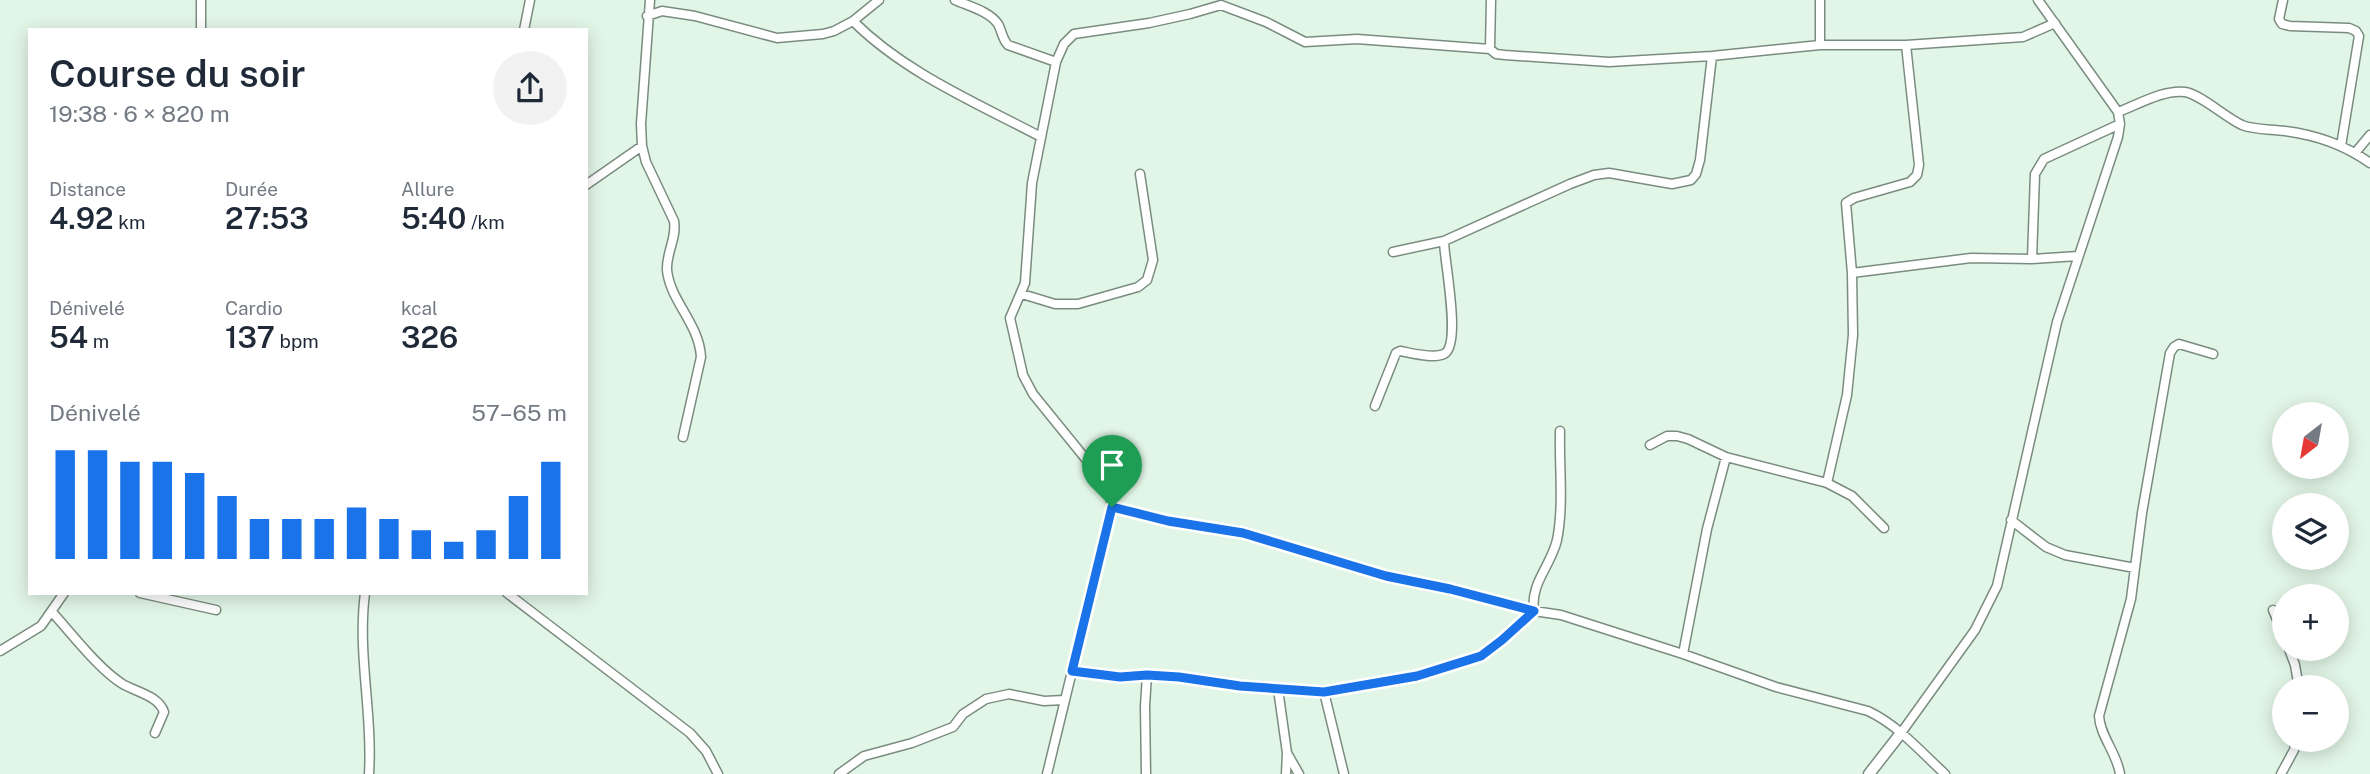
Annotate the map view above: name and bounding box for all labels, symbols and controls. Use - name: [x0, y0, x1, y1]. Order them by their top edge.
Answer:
- text: Course du soir: [49, 51, 306, 96]
- button: share: [493, 51, 567, 125]
- text: 19:38 · 6 × 820 m: [49, 100, 230, 127]
- text: Distance: [49, 178, 126, 200]
- text: Durée: [225, 178, 278, 200]
- text: Allure: [401, 178, 455, 200]
- text: 4.92: [49, 200, 114, 236]
- text: 27:53: [225, 200, 309, 236]
- text: 5:40: [401, 200, 466, 236]
- text: km: [114, 211, 145, 233]
- text: /km: [466, 211, 505, 233]
- text: Dénivelé: [49, 297, 125, 319]
- text: Cardio: [225, 297, 283, 319]
- text: kcal: [401, 297, 438, 319]
- text: 54: [49, 319, 88, 355]
- text: 137: [225, 319, 275, 355]
- text: 326: [401, 319, 458, 355]
- text: m: [88, 330, 109, 352]
- text: bpm: [275, 330, 319, 352]
- text: Dénivelé: [49, 399, 141, 426]
- text: 57–65 m: [471, 399, 567, 426]
- north arrow: [2272, 402, 2348, 480]
- map controls: [2272, 402, 2349, 752]
- pin: [1082, 435, 1142, 507]
- icon: arrive: [1093, 446, 1131, 484]
- button: layers: [2272, 493, 2349, 570]
- button: +: [2272, 584, 2349, 661]
- button: −: [2272, 675, 2349, 752]

